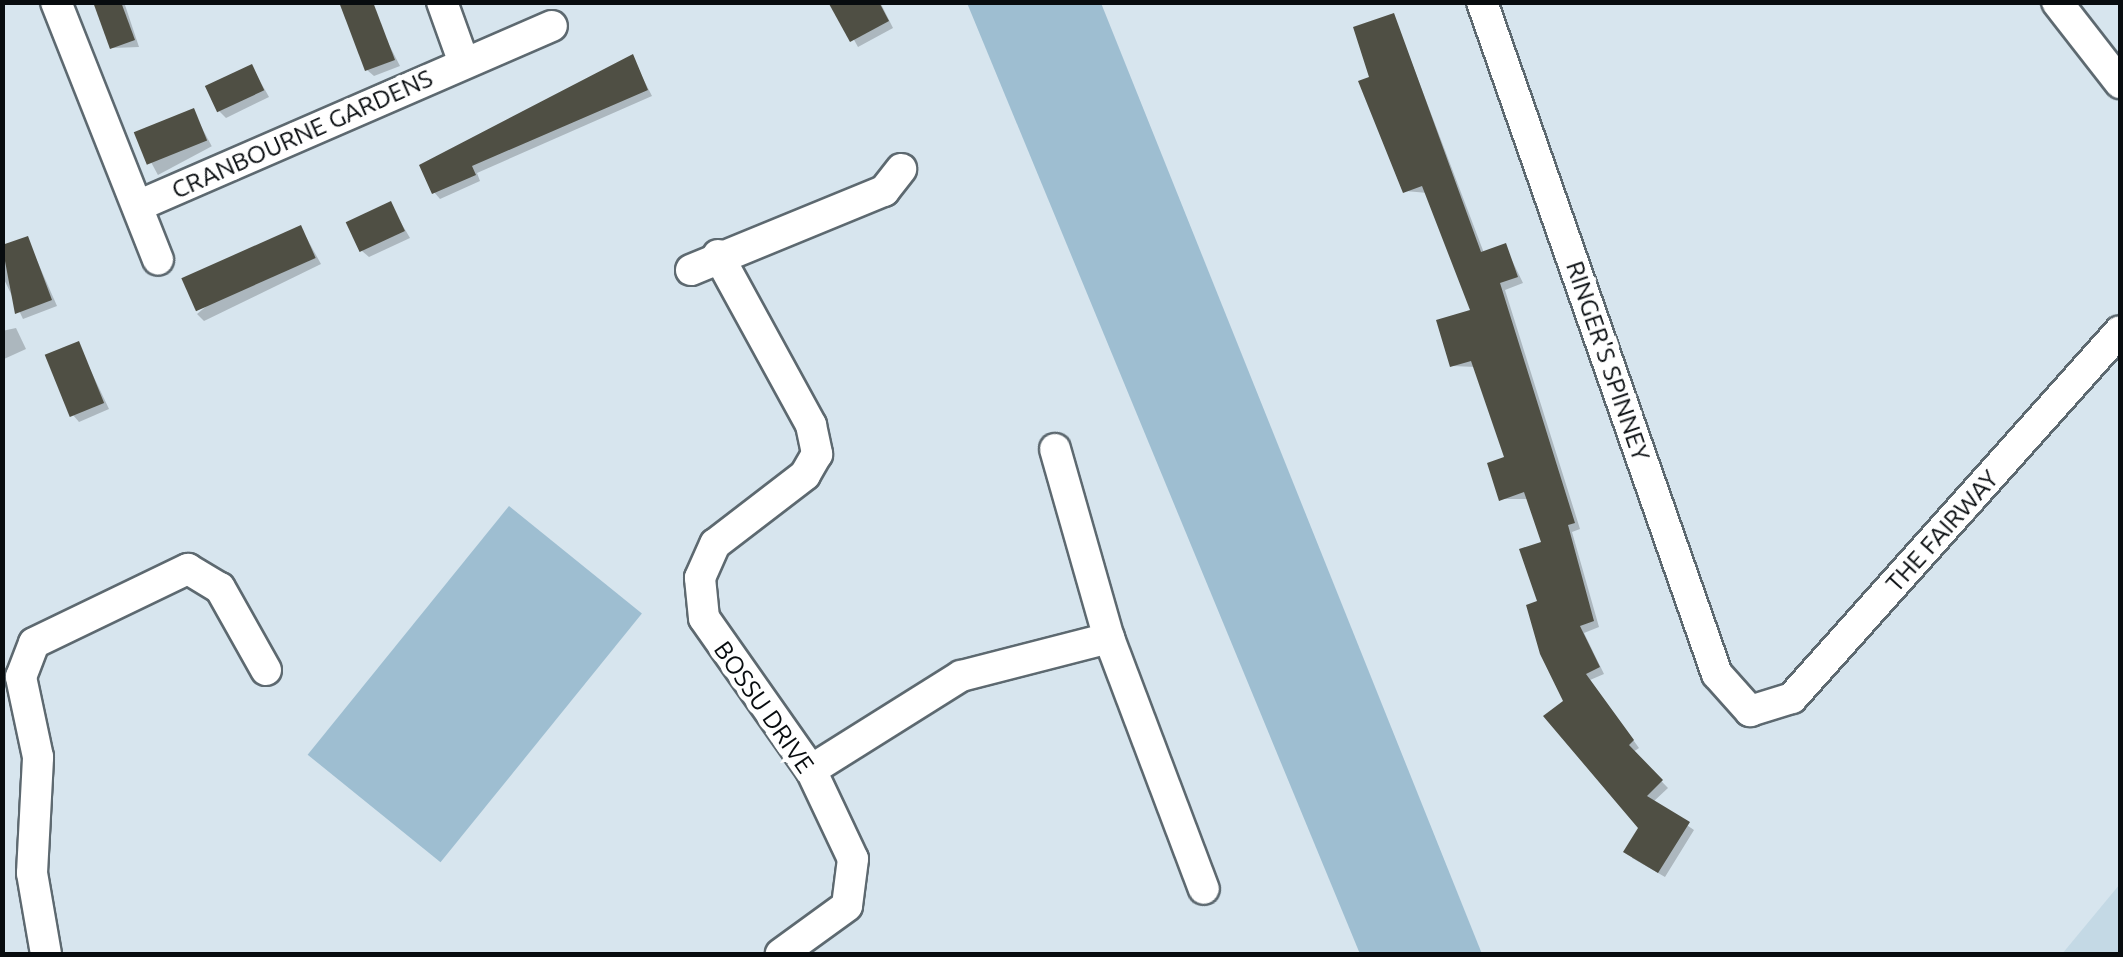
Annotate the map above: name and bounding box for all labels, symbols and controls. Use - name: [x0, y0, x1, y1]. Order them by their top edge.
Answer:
- street label: CRANBOURNE GARDENS: [167, 63, 437, 205]
- street label: RINGER'S SPINNEY: [1560, 257, 1656, 465]
- street label: THE FAIRWAY: [1880, 464, 2004, 598]
- street label: BOSSU DRIVE: [708, 635, 820, 779]

